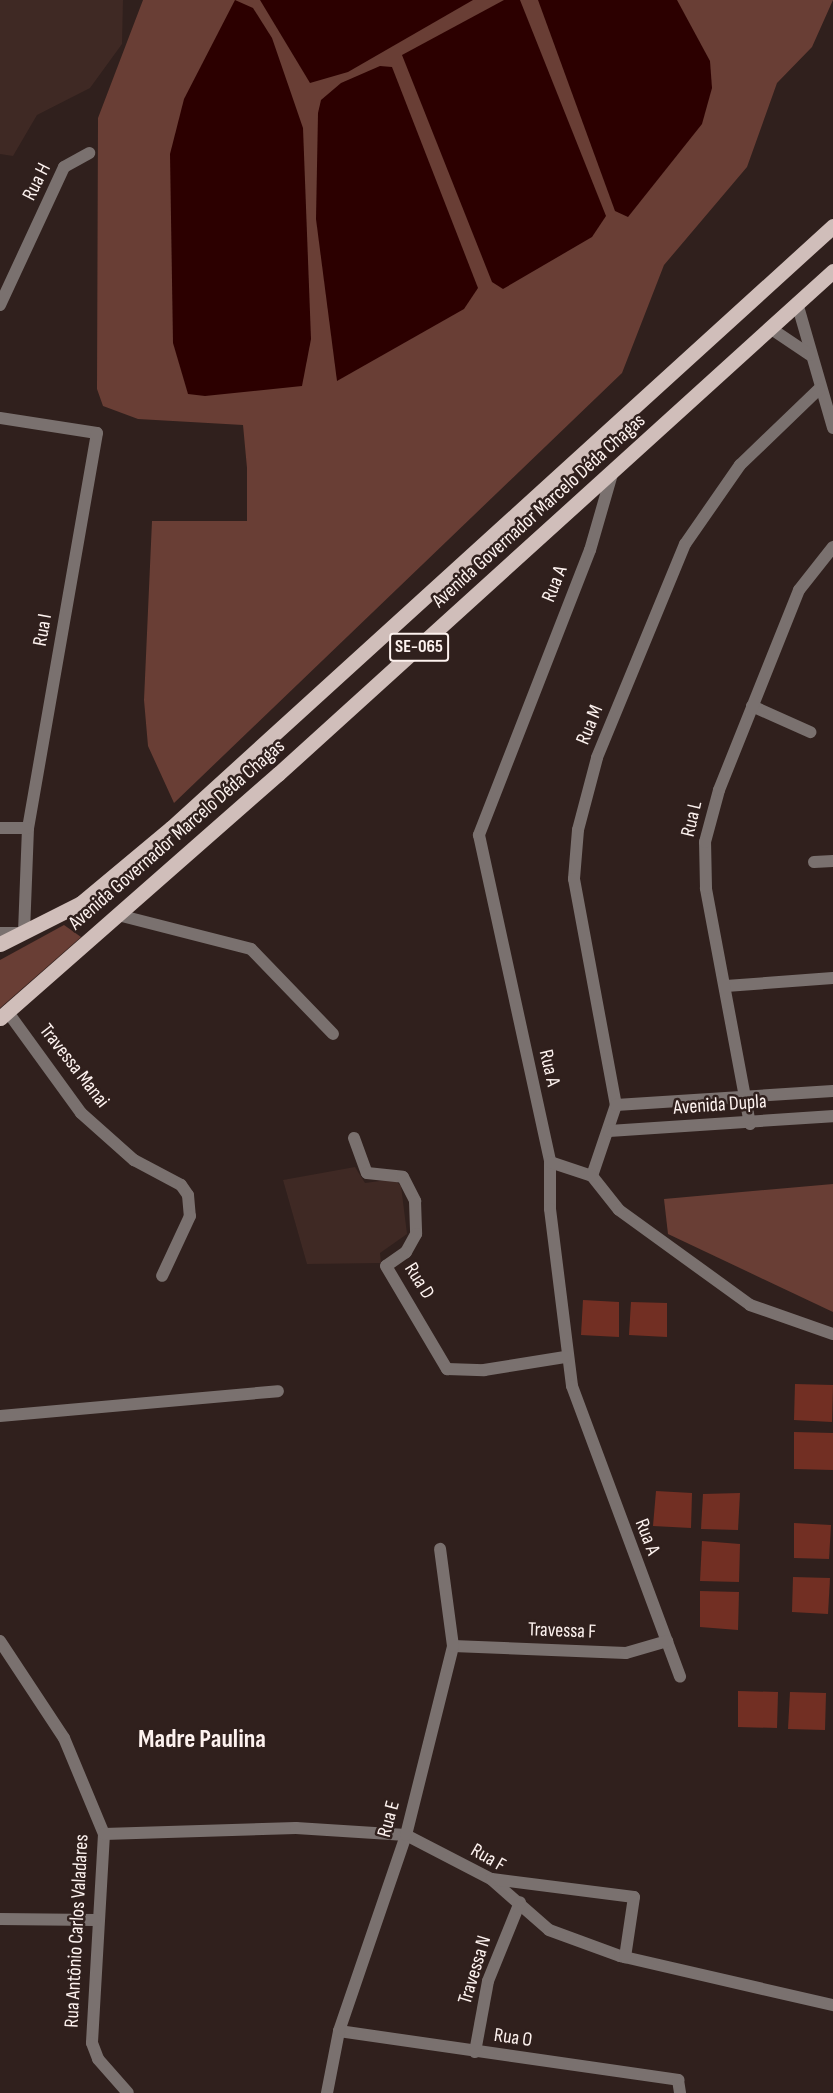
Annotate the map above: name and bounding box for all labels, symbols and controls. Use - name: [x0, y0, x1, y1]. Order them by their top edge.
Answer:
- street label: Rua H: [18, 159, 56, 205]
- street label: Avenida Governador Marcelo Déda Chagas: [427, 409, 651, 613]
- street label: Rua A: [537, 562, 573, 606]
- street label: Rua I: [28, 612, 58, 648]
- road number: SE-065: [389, 632, 449, 662]
- street label: Rua M: [571, 702, 609, 748]
- street label: Avenida Governador Marcelo Déda Chagas: [64, 735, 290, 935]
- street label: Rua L: [676, 799, 708, 839]
- street label: Travessa Manai: [34, 1019, 114, 1113]
- street label: Rua A: [533, 1047, 565, 1089]
- street label: Avenida Dupla: [673, 1090, 767, 1120]
- street label: Rua D: [399, 1258, 439, 1304]
- street label: Rua A: [629, 1515, 665, 1559]
- street label: Travessa F: [528, 1618, 596, 1644]
- district label: Madre Paulina: [138, 1724, 266, 1756]
- street label: Rua E: [373, 1798, 405, 1840]
- street label: Rua Antônio Carlos Valadares: [60, 1834, 94, 2028]
- street label: Rua F: [466, 1839, 510, 1877]
- street label: Travessa N: [453, 1933, 497, 2007]
- street label: Rua O: [492, 2023, 534, 2053]

